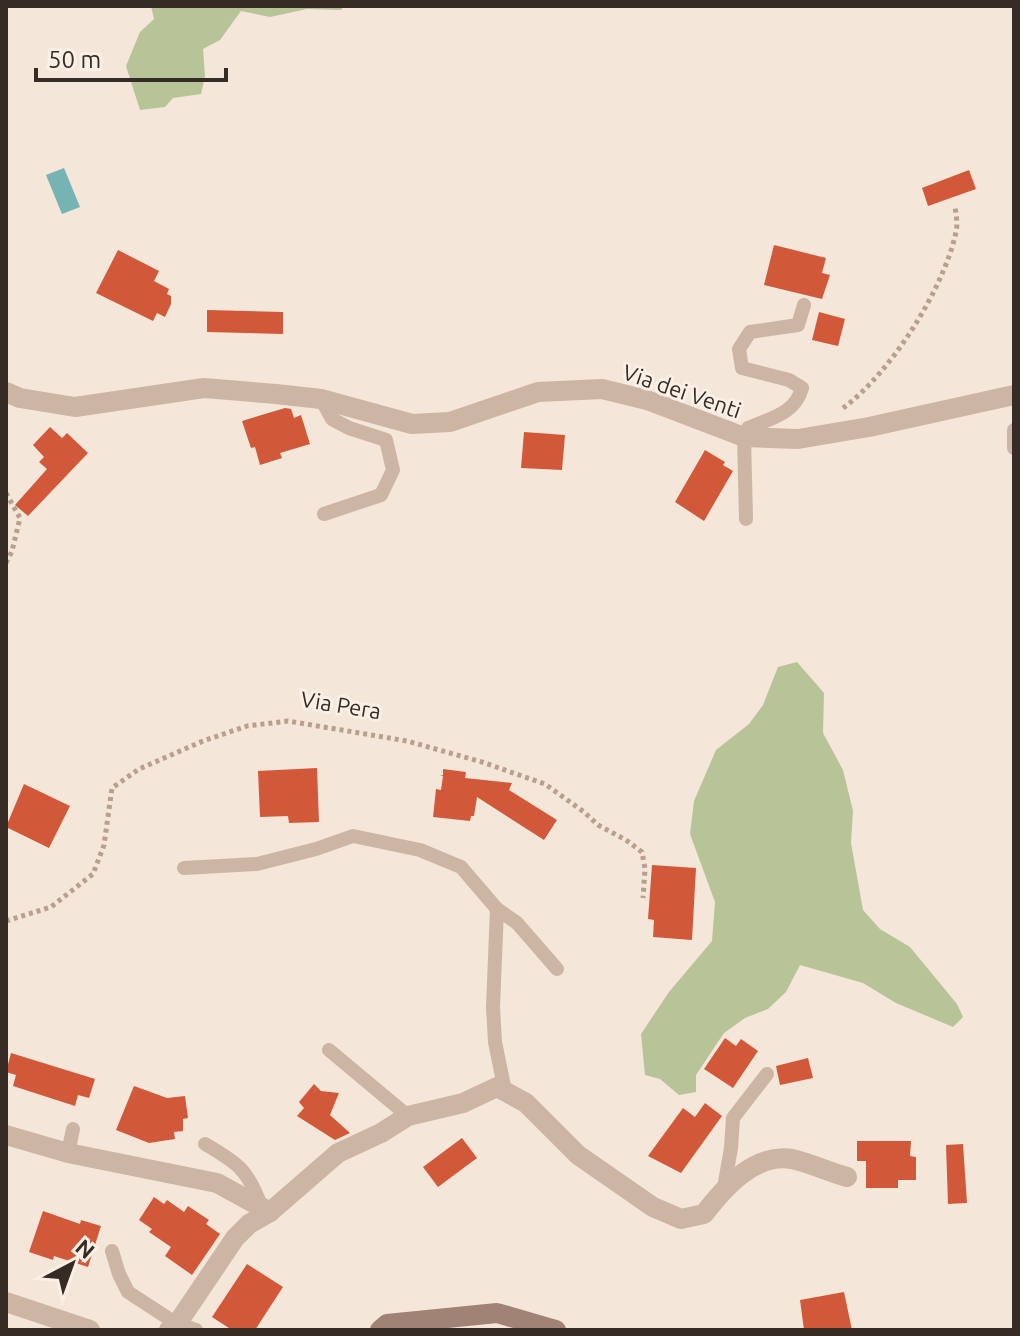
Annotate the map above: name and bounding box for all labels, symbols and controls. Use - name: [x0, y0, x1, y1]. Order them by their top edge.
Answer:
- scale bar: [36, 32, 226, 82]
- text: 50 m: [48, 46, 101, 73]
- street label: Via dei Venti: [620, 359, 745, 422]
- street label: Via Pera: [299, 686, 383, 723]
- north arrow: [32, 1224, 112, 1304]
- text: N: [71, 1234, 100, 1263]

